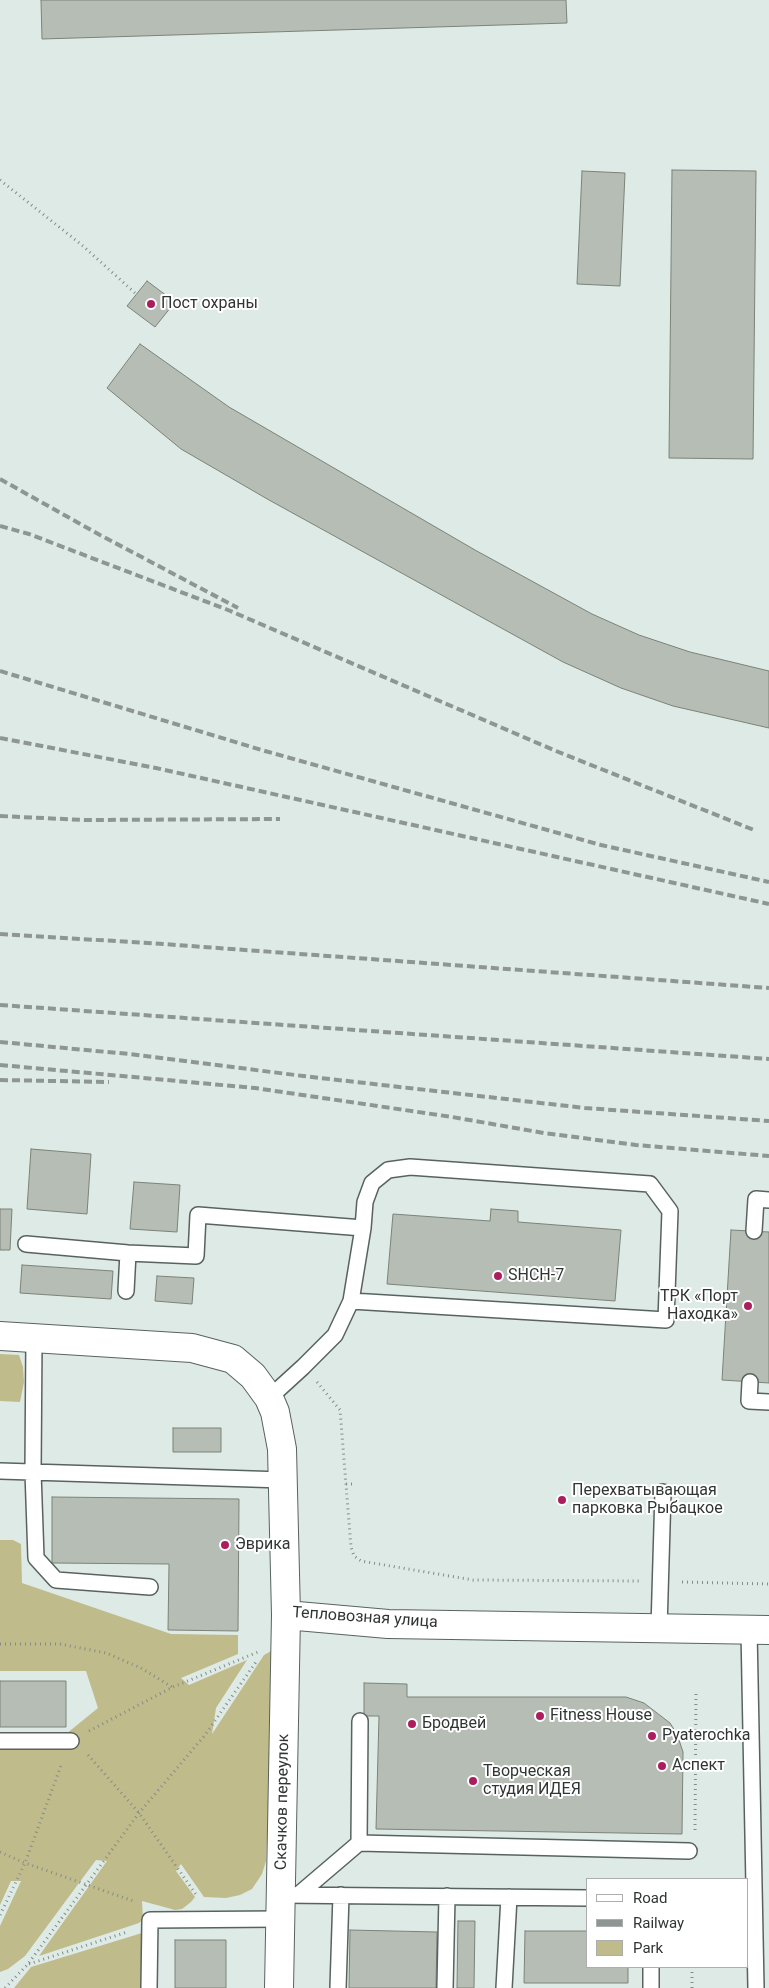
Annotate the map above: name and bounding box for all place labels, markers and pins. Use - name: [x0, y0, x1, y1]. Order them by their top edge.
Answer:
- place label: Пост охраны: [161, 294, 258, 314]
- marker: Пост охраны: [145, 298, 157, 310]
- place label: SHCH-7: [508, 1266, 564, 1286]
- marker: SHCH-7: [492, 1270, 504, 1282]
- place label: ТРК «Порт Находка»: [660, 1287, 738, 1325]
- marker: ТРК «Порт Находка»: [742, 1300, 754, 1312]
- place label: Перехватывающая парковка Рыбацкое: [572, 1481, 723, 1519]
- marker: Перехватывающая парковка Рыбацкое: [556, 1494, 568, 1506]
- place label: Эврика: [235, 1535, 291, 1555]
- marker: Эврика: [219, 1539, 231, 1551]
- place label: Fitness House: [550, 1706, 652, 1726]
- marker: Fitness House: [534, 1710, 546, 1722]
- place label: Бродвей: [422, 1714, 486, 1734]
- marker: Бродвей: [406, 1718, 418, 1730]
- place label: Pyaterochka: [662, 1726, 750, 1746]
- marker: Pyaterochka: [646, 1730, 658, 1742]
- place label: Аспект: [672, 1756, 725, 1776]
- marker: Аспект: [656, 1760, 668, 1772]
- place label: Творческая студия ИДЕЯ: [483, 1762, 581, 1800]
- marker: Творческая студия ИДЕЯ: [467, 1775, 479, 1787]

